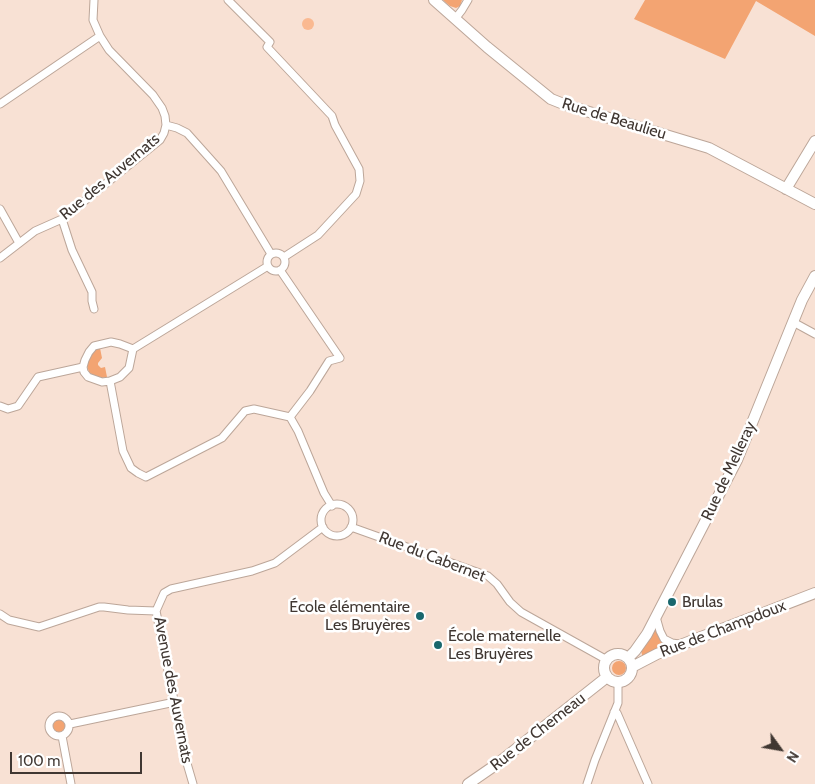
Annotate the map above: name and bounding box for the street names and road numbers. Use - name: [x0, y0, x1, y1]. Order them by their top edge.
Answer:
- street label: Rue de Beaulieu: [560, 94, 668, 144]
- street label: Rue des Auvernats: [56, 130, 164, 224]
- street label: Rue de Melleray: [698, 418, 760, 524]
- street label: Rue du Cabernet: [376, 528, 488, 586]
- street label: Rue de Champdoux: [657, 596, 789, 662]
- street label: Avenue des Auvernats: [149, 615, 197, 765]
- street label: Rue de Chemeau: [487, 689, 589, 775]

